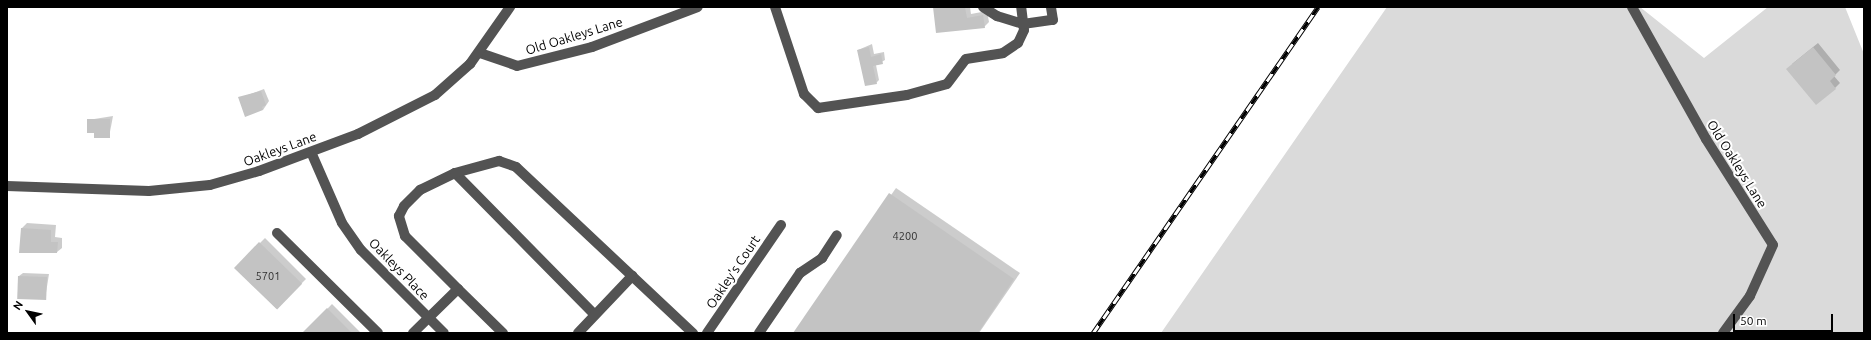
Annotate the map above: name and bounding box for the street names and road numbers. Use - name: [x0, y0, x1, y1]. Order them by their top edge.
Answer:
- street label: Old Oakleys Lane: [524, 14, 624, 58]
- street label: Old Oakleys Lane: [1704, 117, 1770, 211]
- street label: Oakleys Lane: [241, 129, 319, 169]
- street label: Oakley's Court: [703, 232, 763, 312]
- street label: Oakleys Place: [366, 235, 432, 303]

